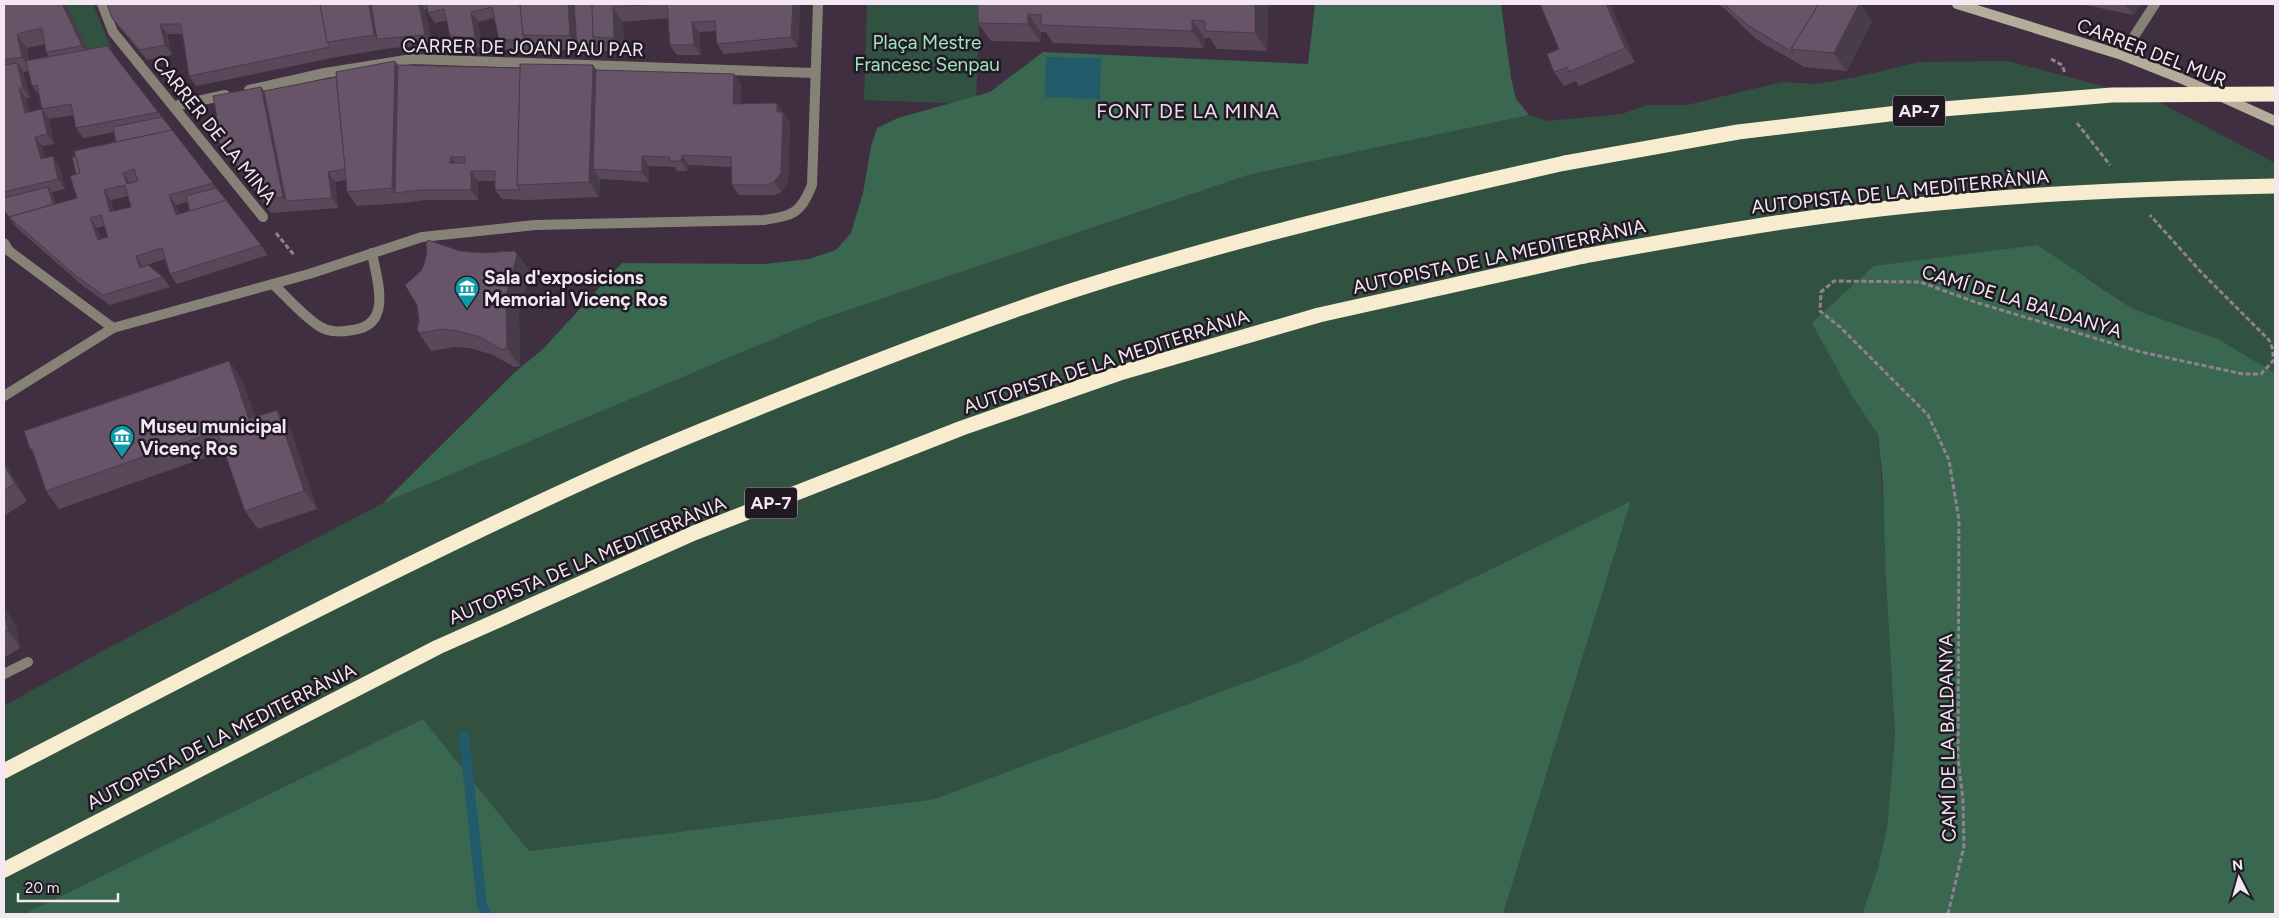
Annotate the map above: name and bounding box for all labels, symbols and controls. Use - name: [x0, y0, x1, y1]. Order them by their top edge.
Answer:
- street label: CARRER DEL MUR: [2074, 13, 2230, 92]
- park label: Plaça Mestre Francesc Senpau: [854, 31, 1000, 76]
- street label: CARRER DE JOAN PAU PAR: [402, 34, 644, 61]
- street label: CARRER DE LA MINA: [148, 52, 281, 209]
- road number: AP-7: [1893, 95, 1945, 126]
- district label: FONT DE LA MINA: [1096, 99, 1280, 123]
- street label: AUTOPISTA DE LA MEDITERRÀNIA: [1750, 164, 2050, 219]
- street label: AUTOPISTA DE LA MEDITERRÀNIA: [1350, 214, 1648, 299]
- street label: CAMÍ DE LA BALDANYA: [1919, 260, 2125, 343]
- place label: Sala d'exposicions Memorial Vicenç Ros: [484, 266, 667, 311]
- museum icon: Sala d'exposicions Memorial Vicenç Ros: [454, 275, 480, 309]
- street label: AUTOPISTA DE LA MEDITERRÀNIA: [960, 304, 1252, 419]
- place label: Museu municipal Vicenç Ros: [140, 415, 286, 460]
- museum icon: Museu municipal Vicenç Ros: [109, 424, 135, 458]
- road number: AP-7: [745, 488, 797, 518]
- street label: AUTOPISTA DE LA MEDITERRÀNIA: [445, 491, 729, 629]
- street label: CAMÍ DE LA BALDANYA: [1934, 634, 1961, 842]
- street label: AUTOPISTA DE LA MEDITERRÀNIA: [83, 658, 360, 815]
- north arrow: [2214, 853, 2264, 903]
- text: N: [2231, 857, 2244, 875]
- scale bar: [18, 870, 118, 902]
- text: 20 m: [25, 879, 59, 897]

